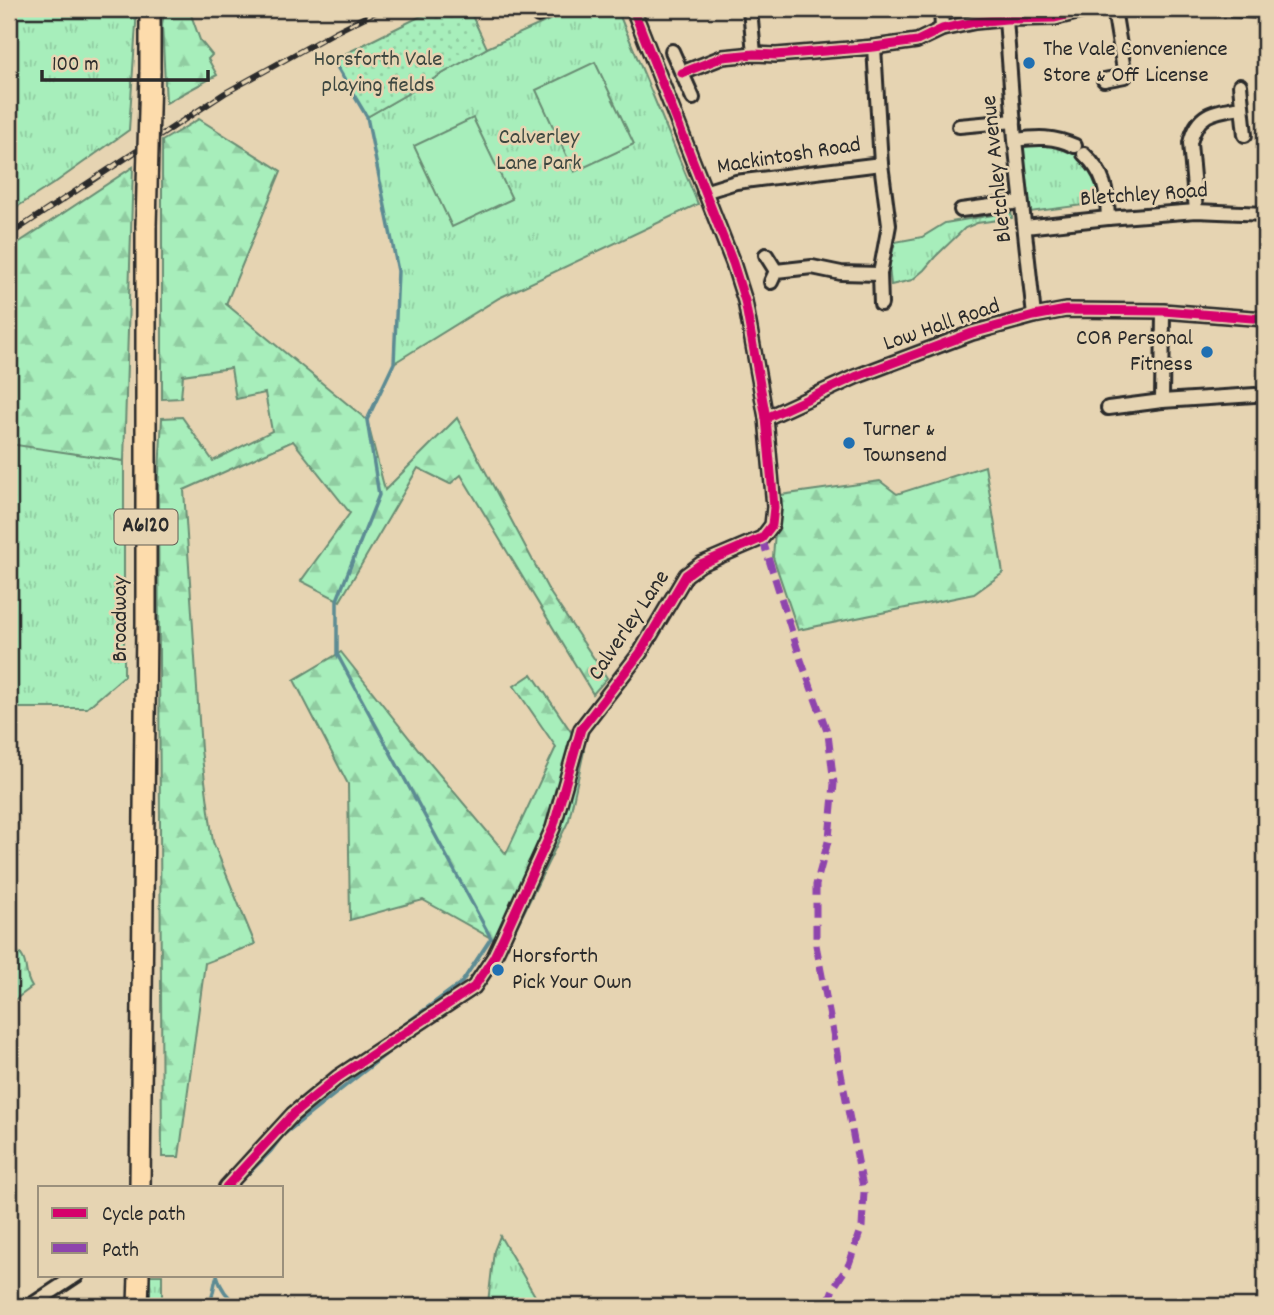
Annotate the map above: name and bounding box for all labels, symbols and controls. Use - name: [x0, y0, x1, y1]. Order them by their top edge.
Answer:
- place label: The Vale Convenience Store & Off License: [1043, 34, 1228, 93]
- scale bar: [42, 38, 208, 82]
- park label: Horsforth Vale playing fields: [314, 44, 442, 103]
- text: 100 m: [52, 51, 99, 81]
- marker: The Vale Convenience Store & Off License: [1021, 55, 1037, 71]
- street label: Bletchley Avenue: [974, 94, 1022, 244]
- park label: Calverley Lane Park: [496, 122, 582, 181]
- street label: Mackintosh Road: [715, 129, 863, 185]
- street label: Bletchley Road: [1079, 175, 1209, 217]
- street label: Low Hall Road: [879, 291, 1005, 361]
- place label: COR Personal Fitness: [1076, 323, 1194, 382]
- marker: COR Personal Fitness: [1199, 344, 1215, 360]
- place label: Turner & Townsend: [863, 414, 947, 473]
- marker: Turner & Townsend: [841, 435, 857, 451]
- road number: A6120: [114, 510, 178, 544]
- street label: Calverley Lane: [581, 564, 679, 688]
- street label: Broadway: [105, 575, 138, 662]
- place label: Horsforth Pick Your Own: [512, 941, 632, 1000]
- marker: Horsforth Pick Your Own: [490, 962, 506, 978]
- legend: [38, 1186, 284, 1276]
- text: Cycle path: [102, 1201, 185, 1231]
- text: Path: [102, 1237, 139, 1267]

